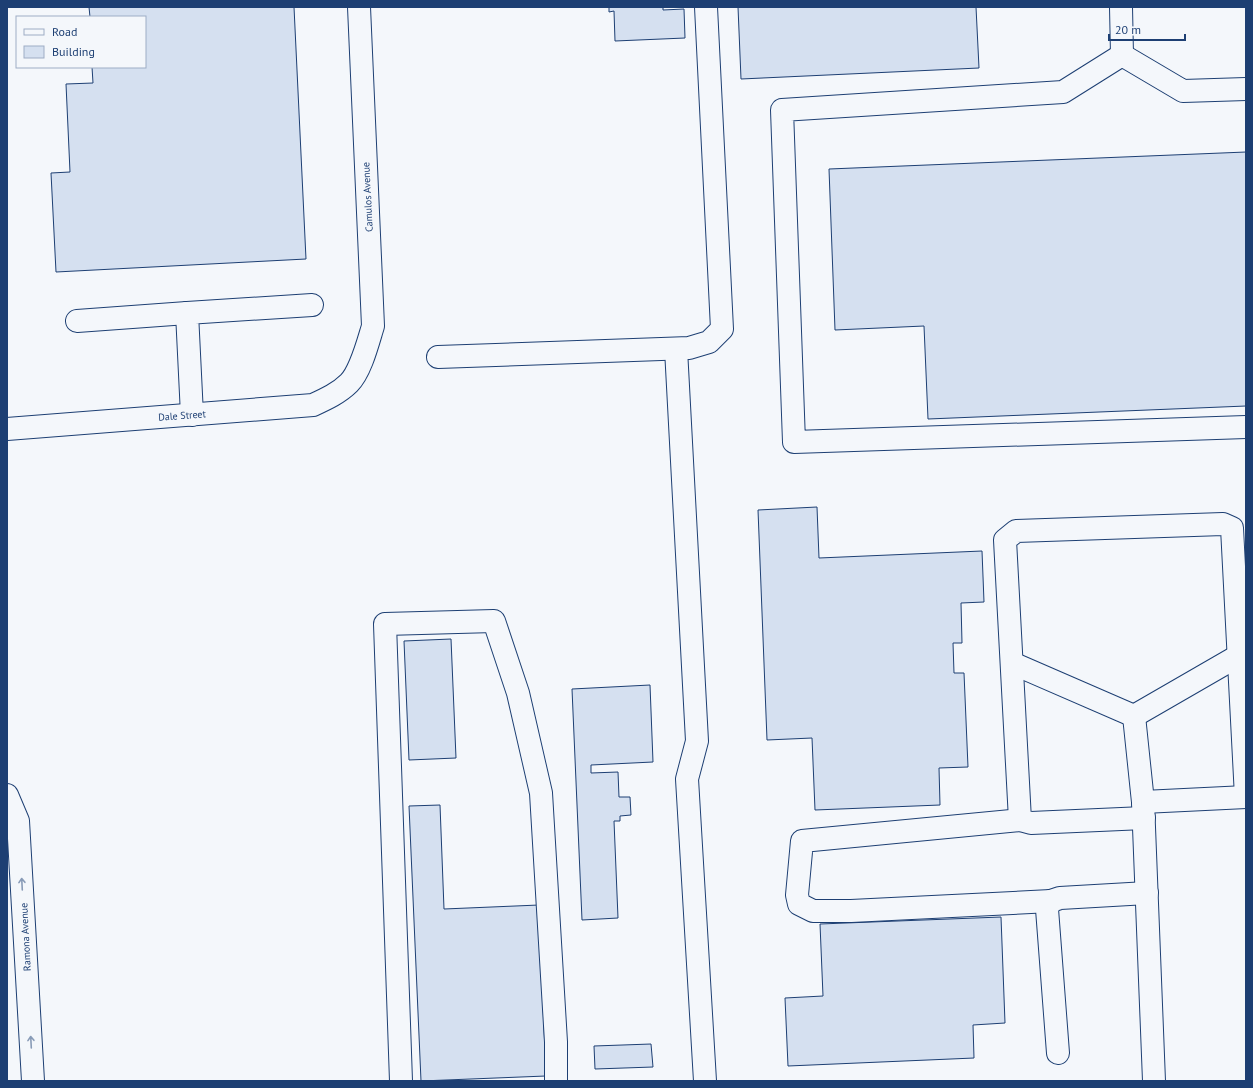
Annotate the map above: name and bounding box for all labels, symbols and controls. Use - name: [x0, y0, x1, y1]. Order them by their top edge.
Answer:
- legend: [16, 16, 146, 68]
- scale bar: [1109, 16, 1185, 42]
- text: 20 m: [1115, 22, 1141, 37]
- text: Road: [52, 24, 77, 39]
- text: Building: [52, 44, 95, 59]
- street label: Camulos Avenue: [359, 162, 376, 232]
- street label: Dale Street: [158, 407, 207, 424]
- one-way arrow: [18, 878, 25, 891]
- street label: Ramona Avenue: [17, 903, 34, 971]
- one-way arrow: [27, 1036, 34, 1049]

